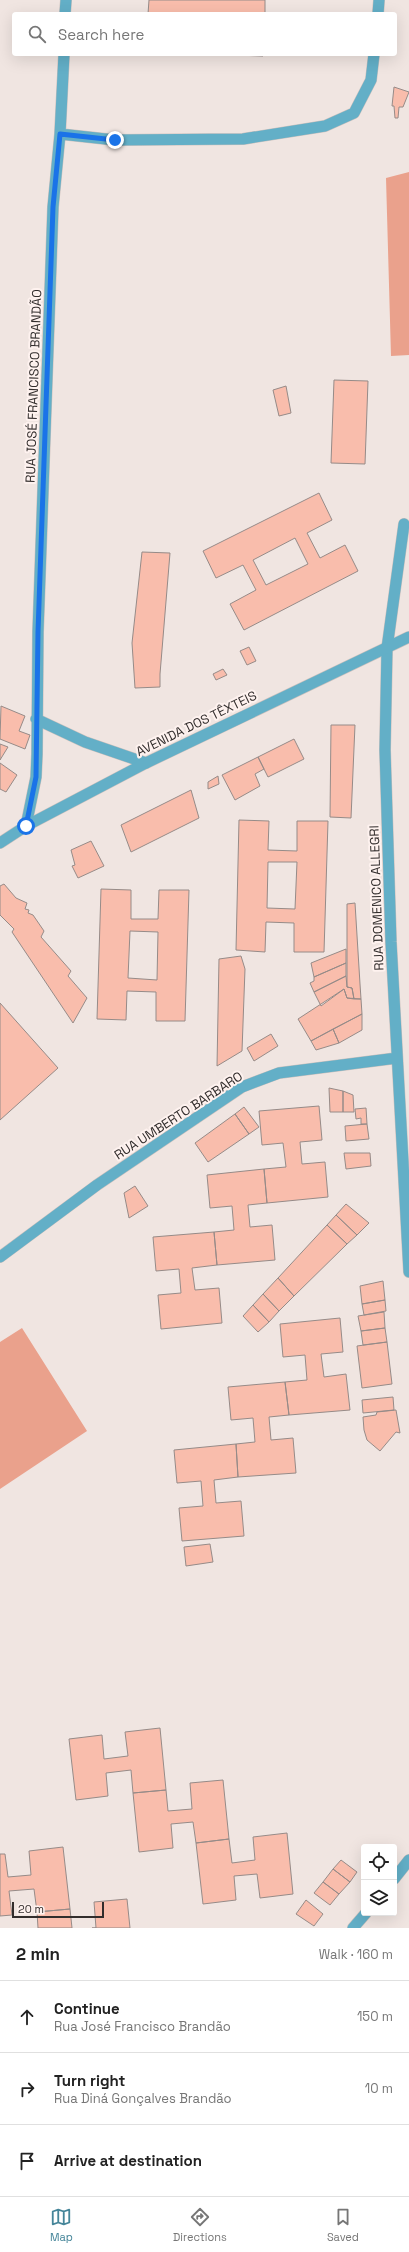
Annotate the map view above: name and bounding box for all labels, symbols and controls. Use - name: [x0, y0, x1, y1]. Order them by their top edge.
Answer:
- search box: [12, 12, 397, 56]
- icon: search: [26, 23, 48, 45]
- text: Search here: [58, 25, 144, 44]
- route end: [106, 131, 124, 149]
- street label: RUA JOSÉ FRANCISCO BRANDÃO: [22, 289, 45, 483]
- street label: AVENIDA DOS TÊXTEIS: [133, 687, 259, 760]
- route start: [17, 817, 35, 835]
- street label: RUA DOMENICO ALLEGRI: [365, 825, 388, 971]
- street label: RUA UMBERTO BARBARO: [111, 1068, 246, 1163]
- map controls: [361, 1844, 397, 1916]
- button: locate: [361, 1844, 397, 1880]
- button: layers: [361, 1880, 397, 1916]
- scale bar: [12, 1900, 104, 1919]
- text: 20 m: [18, 1902, 44, 1916]
- text: 2 min: [16, 1943, 60, 1965]
- text: Walk · 160 m: [319, 1946, 393, 1963]
- text: Continue: [54, 1999, 120, 2018]
- icon: ahead: [16, 2006, 38, 2028]
- text: 150 m: [357, 2008, 393, 2025]
- text: Rua José Francisco Brandão: [54, 2018, 231, 2035]
- text: Turn right: [54, 2071, 125, 2090]
- icon: right: [16, 2078, 38, 2100]
- text: 10 m: [365, 2080, 393, 2097]
- text: Rua Diná Gonçalves Brandão: [54, 2090, 232, 2107]
- icon: arrive: [16, 2150, 38, 2172]
- text: Arrive at destination: [54, 2151, 202, 2170]
- tab: Map: [50, 2206, 73, 2244]
- tab: Directions: [173, 2206, 227, 2244]
- tab: Saved: [327, 2206, 359, 2244]

